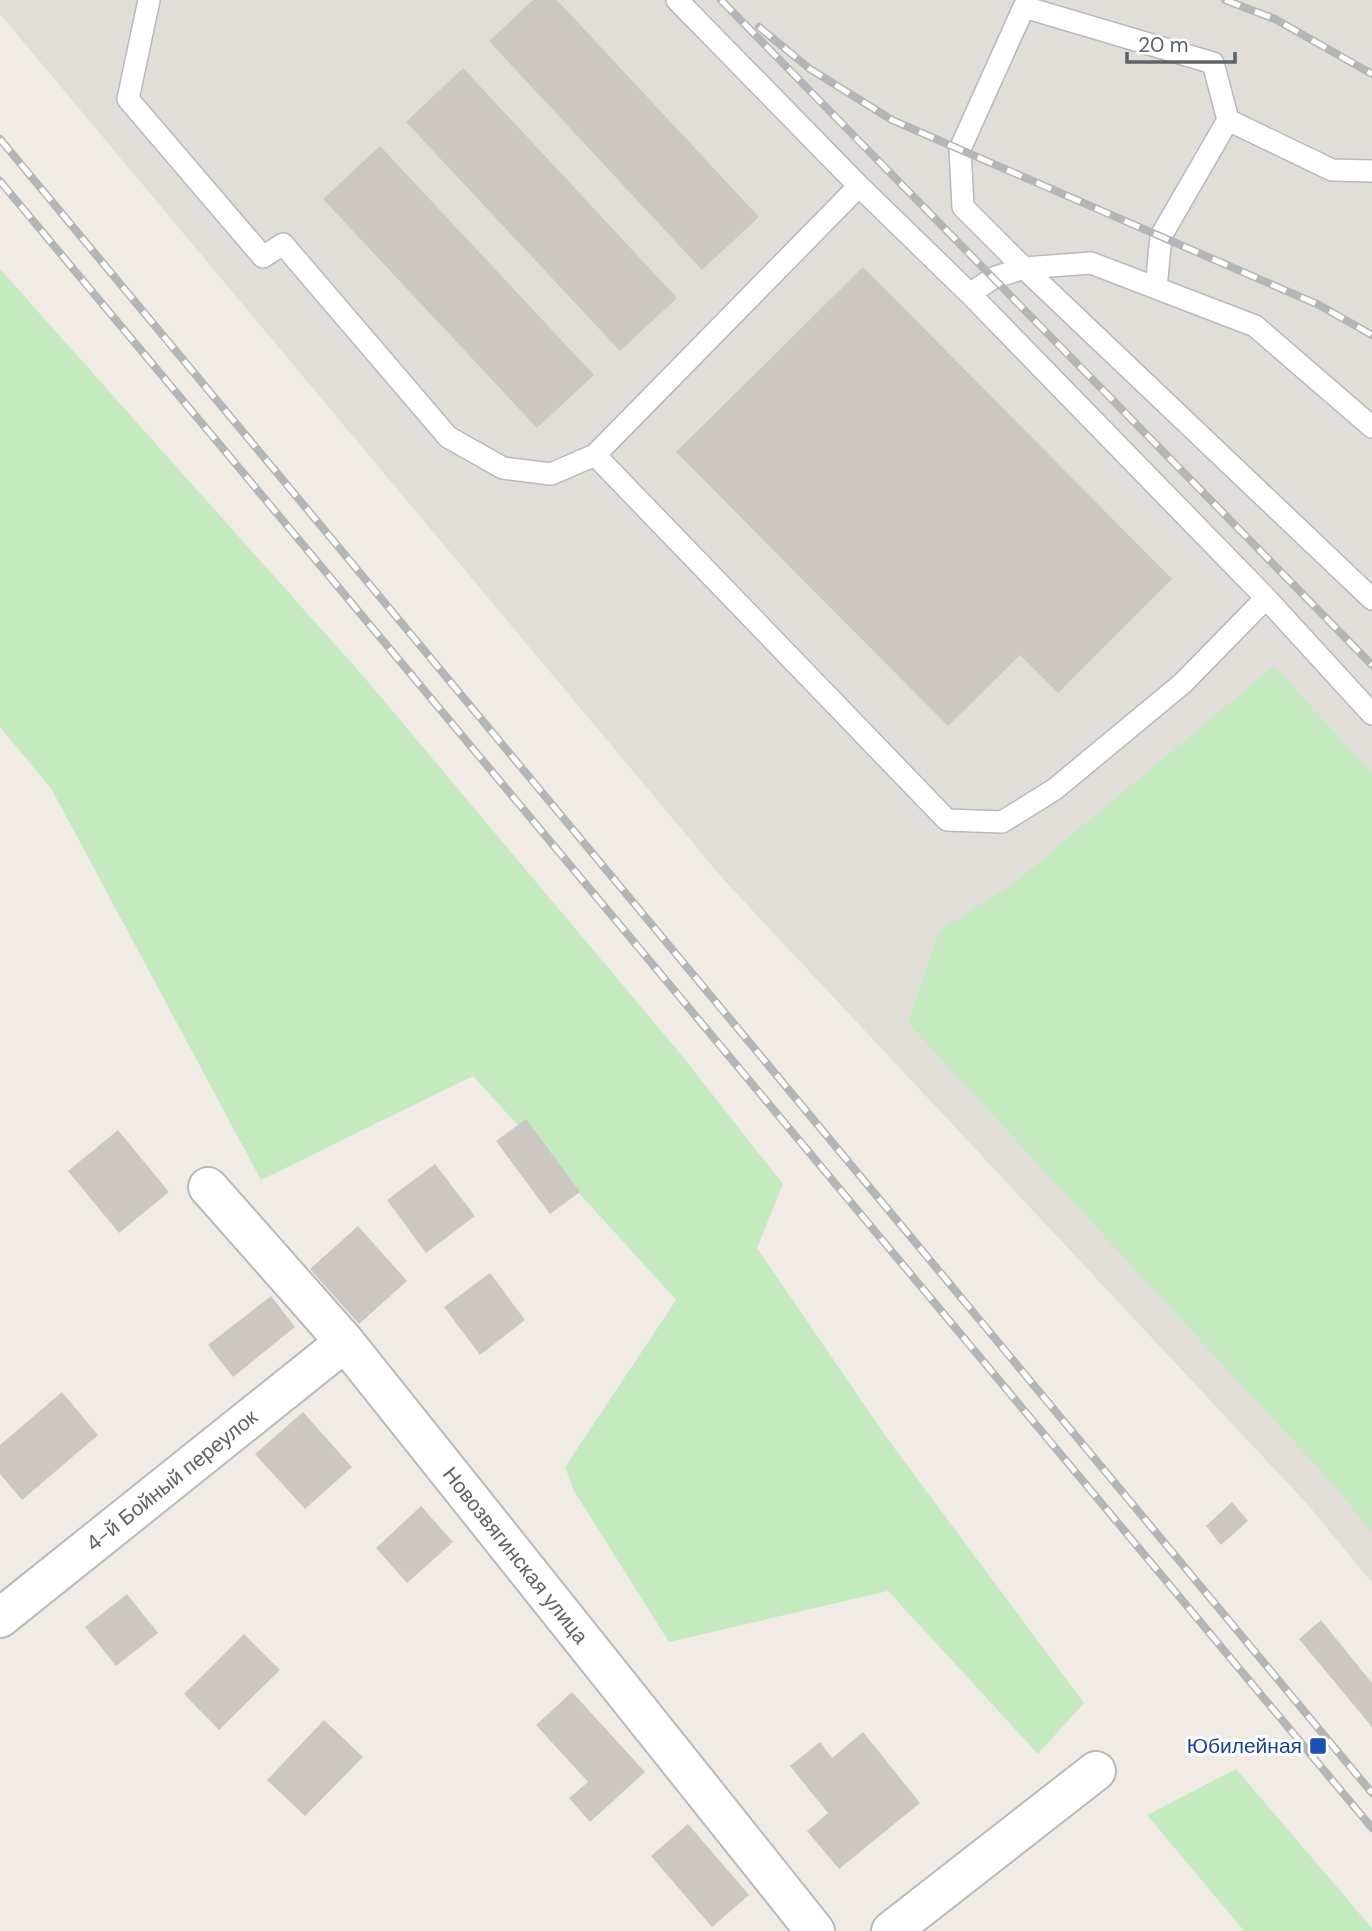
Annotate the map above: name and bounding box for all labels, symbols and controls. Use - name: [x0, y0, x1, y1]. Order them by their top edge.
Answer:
- scale bar: [1127, 21, 1236, 65]
- text: 20 m: [1138, 31, 1189, 59]
- street label: 4-й Бойный переулок: [80, 1403, 264, 1558]
- street label: Новозвягинская улица: [436, 1461, 595, 1650]
- place label: Юбилейная: [1187, 1732, 1302, 1760]
- marker: Юбилейная: [1308, 1736, 1328, 1756]

